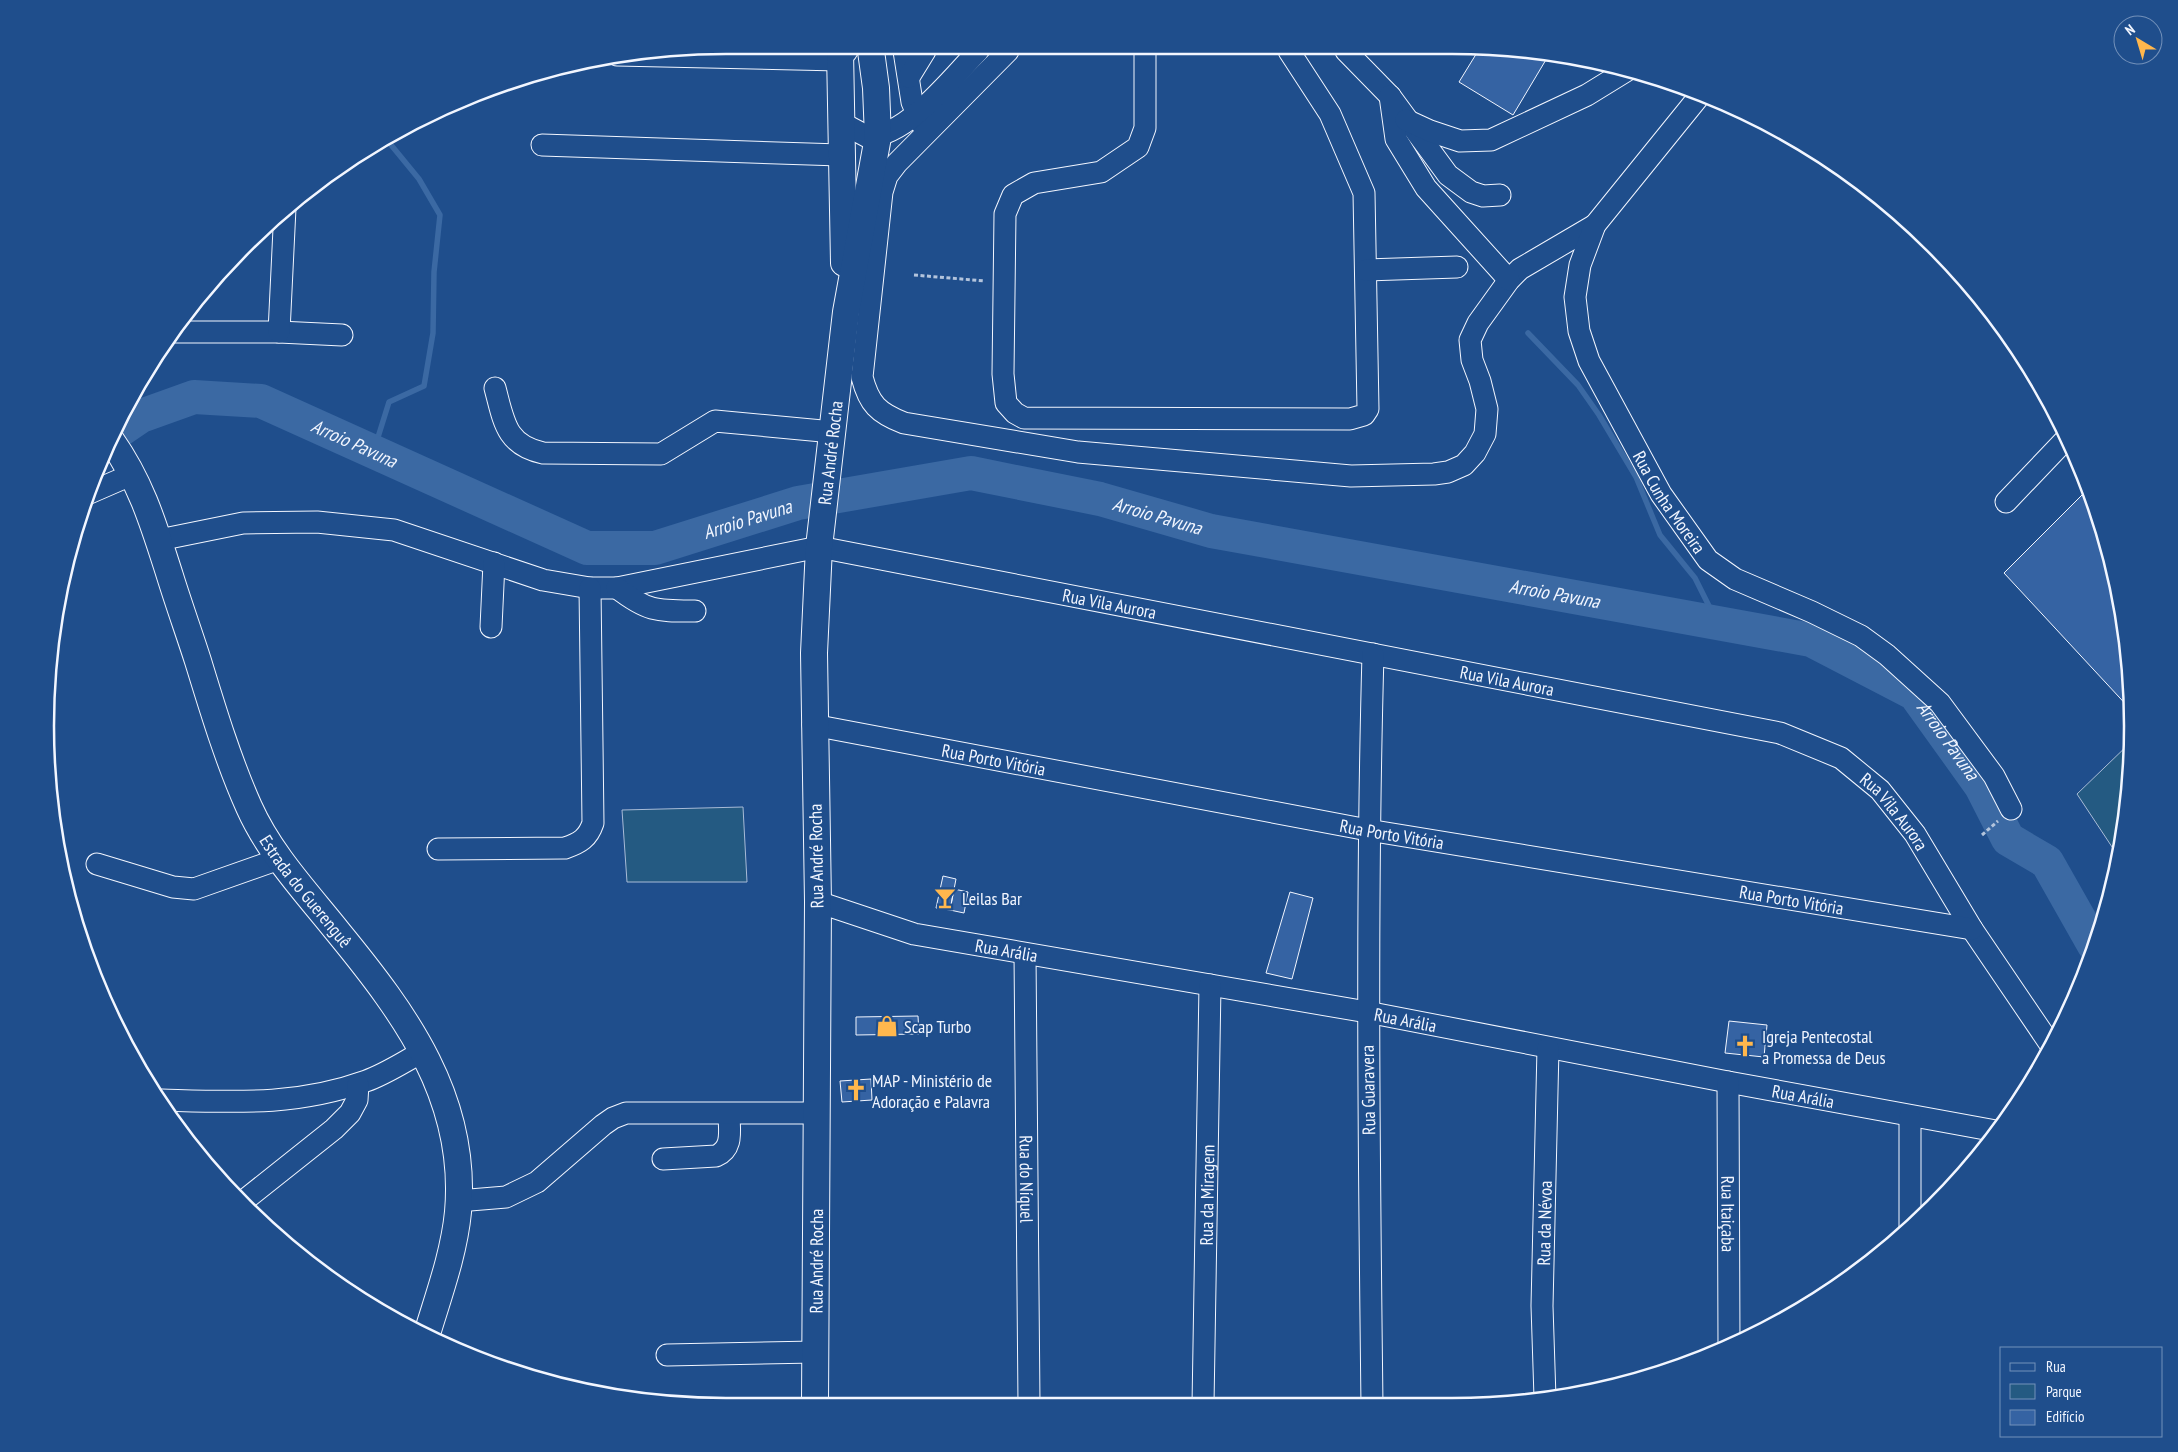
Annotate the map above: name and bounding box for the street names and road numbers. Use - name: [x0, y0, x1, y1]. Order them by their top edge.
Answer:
- street label: Rua André Rocha: [812, 399, 847, 506]
- street label: Rua Cunha Moreira: [1628, 447, 1711, 558]
- street label: Rua Vila Aurora: [1061, 583, 1158, 624]
- street label: Rua Vila Aurora: [1458, 660, 1556, 701]
- street label: Rua Porto Vitória: [940, 738, 1048, 780]
- street label: Rua Vila Aurora: [1856, 767, 1934, 855]
- street label: Rua André Rocha: [804, 803, 828, 909]
- street label: Rua Porto Vitória: [1338, 813, 1446, 854]
- street label: Estrada do Guerenguê: [255, 831, 357, 952]
- street label: Rua Porto Vitória: [1738, 880, 1845, 919]
- street label: Rua Arália: [973, 933, 1039, 967]
- street label: Rua Arália: [1372, 1002, 1439, 1037]
- street label: Rua Guaravera: [1356, 1045, 1380, 1135]
- street label: Rua Arália: [1770, 1079, 1836, 1113]
- street label: Rua do Níquel: [1015, 1135, 1039, 1224]
- street label: Rua da Miragem: [1194, 1144, 1219, 1246]
- street label: Rua Itaiçaba: [1717, 1176, 1740, 1252]
- street label: Rua da Névoa: [1531, 1180, 1556, 1266]
- street label: Rua André Rocha: [804, 1209, 828, 1313]

